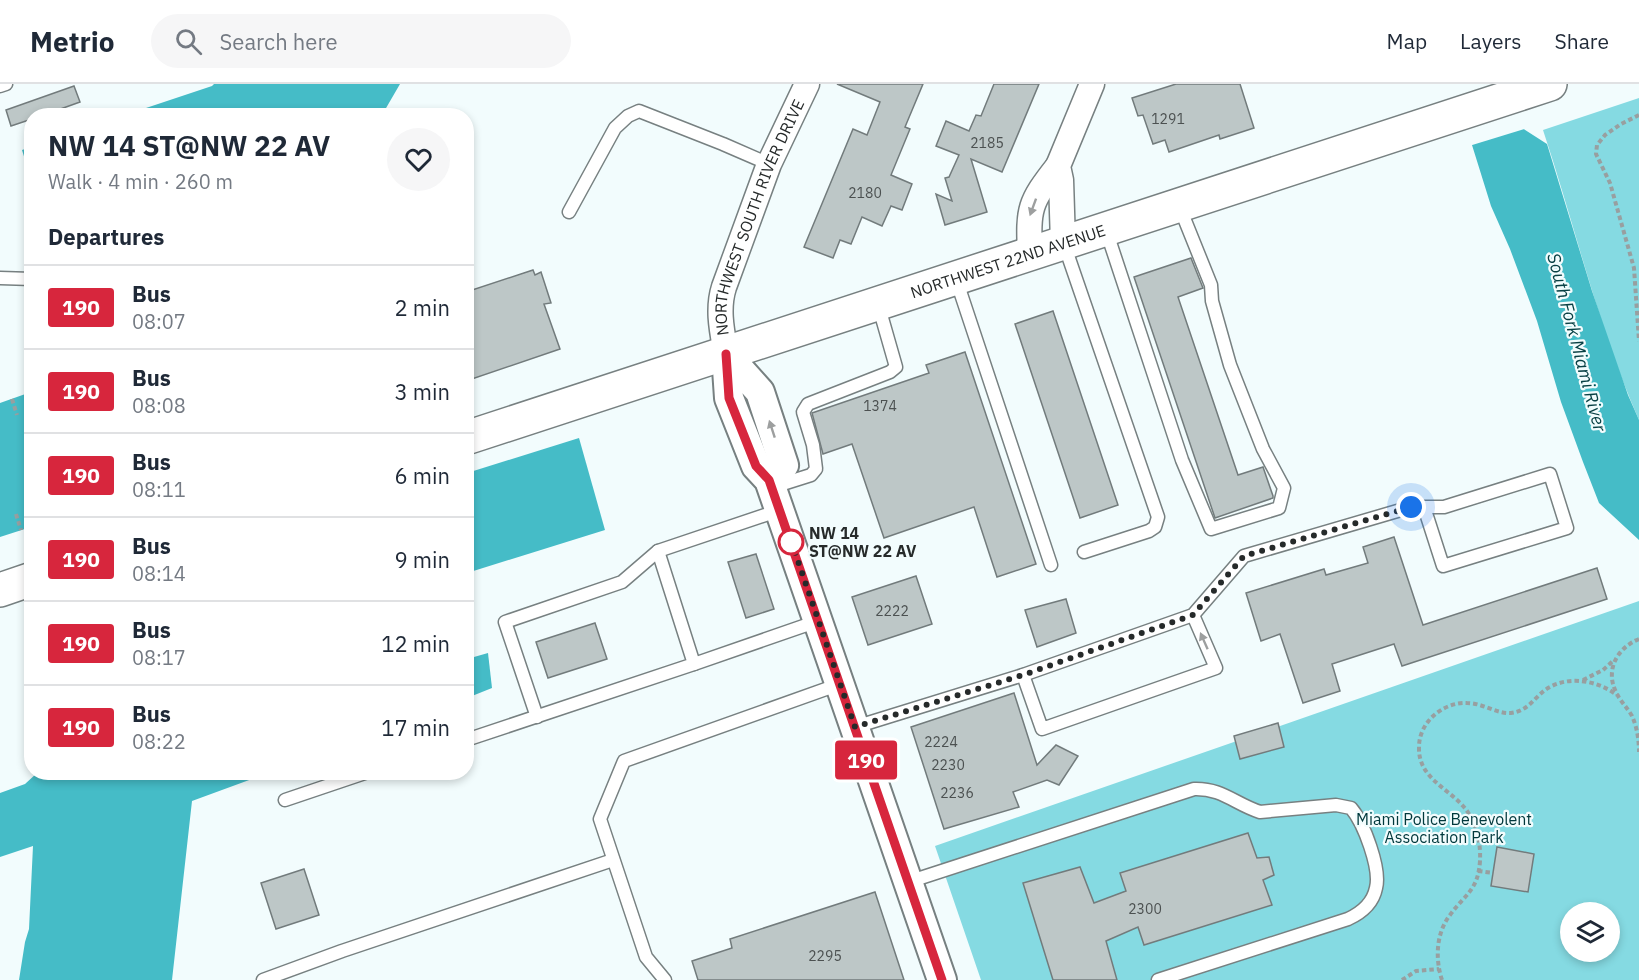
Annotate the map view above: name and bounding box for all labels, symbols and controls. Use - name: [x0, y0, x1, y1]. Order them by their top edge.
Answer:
- search box: [151, 14, 571, 68]
- text: Metrio: [30, 23, 115, 60]
- icon: search: [172, 25, 205, 58]
- text: Search here: [220, 27, 337, 56]
- text: Map: [1387, 27, 1427, 55]
- text: Layers: [1460, 27, 1522, 55]
- text: Share: [1555, 27, 1609, 55]
- street label: NORTHWEST SOUTH RIVER DRIVE: [710, 96, 808, 337]
- house number: 1291: [1151, 110, 1185, 128]
- text: NW 14 ST@NW 22 AV: [48, 127, 330, 164]
- button: heart: [387, 128, 450, 191]
- house number: 2185: [970, 134, 1004, 152]
- text: Walk · 4 min · 260 m: [48, 168, 233, 195]
- house number: 2180: [848, 184, 882, 202]
- one-way arrow: [1027, 198, 1037, 216]
- street label: NORTHWEST 22ND AVENUE: [908, 220, 1108, 302]
- text: Departures: [48, 222, 164, 251]
- water label: South Fork Miami River: [1542, 250, 1612, 434]
- text: Bus: [132, 279, 171, 308]
- text: 190: [62, 293, 100, 321]
- text: 2 min: [394, 293, 450, 322]
- text: 08:07: [132, 308, 186, 335]
- text: Bus: [132, 363, 171, 392]
- text: 190: [62, 377, 100, 405]
- text: 3 min: [394, 377, 450, 406]
- text: 08:08: [132, 392, 186, 419]
- house number: 1374: [863, 397, 897, 415]
- one-way arrow: [767, 420, 776, 438]
- text: Bus: [132, 447, 171, 476]
- text: 190: [62, 461, 100, 489]
- text: 6 min: [394, 461, 450, 490]
- text: 08:11: [132, 476, 186, 503]
- your location: [1396, 492, 1426, 522]
- place label: NW 14 ST@NW 22 AV: [809, 523, 917, 561]
- marker: NW 14 ST@NW 22 AV: [778, 529, 804, 555]
- text: Bus: [132, 531, 171, 560]
- text: 190: [62, 545, 100, 573]
- text: 9 min: [394, 545, 450, 574]
- text: 08:14: [132, 560, 186, 587]
- house number: 2222: [875, 602, 909, 620]
- text: Bus: [132, 615, 171, 644]
- text: 190: [62, 629, 100, 657]
- text: 12 min: [381, 629, 450, 658]
- one-way arrow: [1199, 632, 1209, 650]
- text: 08:17: [132, 644, 186, 671]
- text: Bus: [132, 699, 171, 728]
- text: 190: [62, 713, 100, 741]
- text: 17 min: [381, 713, 450, 742]
- text: 08:22: [132, 728, 186, 755]
- house number: 2224: [924, 733, 958, 751]
- line badge: 190: [832, 740, 900, 780]
- text: 190: [847, 746, 885, 774]
- house number: 2230: [931, 756, 965, 774]
- house number: 2236: [940, 784, 974, 802]
- park label: Miami Police Benevolent Association Park: [1356, 809, 1532, 847]
- house number: 2300: [1128, 900, 1162, 918]
- map controls: [1560, 902, 1620, 962]
- button: layers: [1560, 902, 1620, 962]
- house number: 2295: [808, 947, 842, 965]

